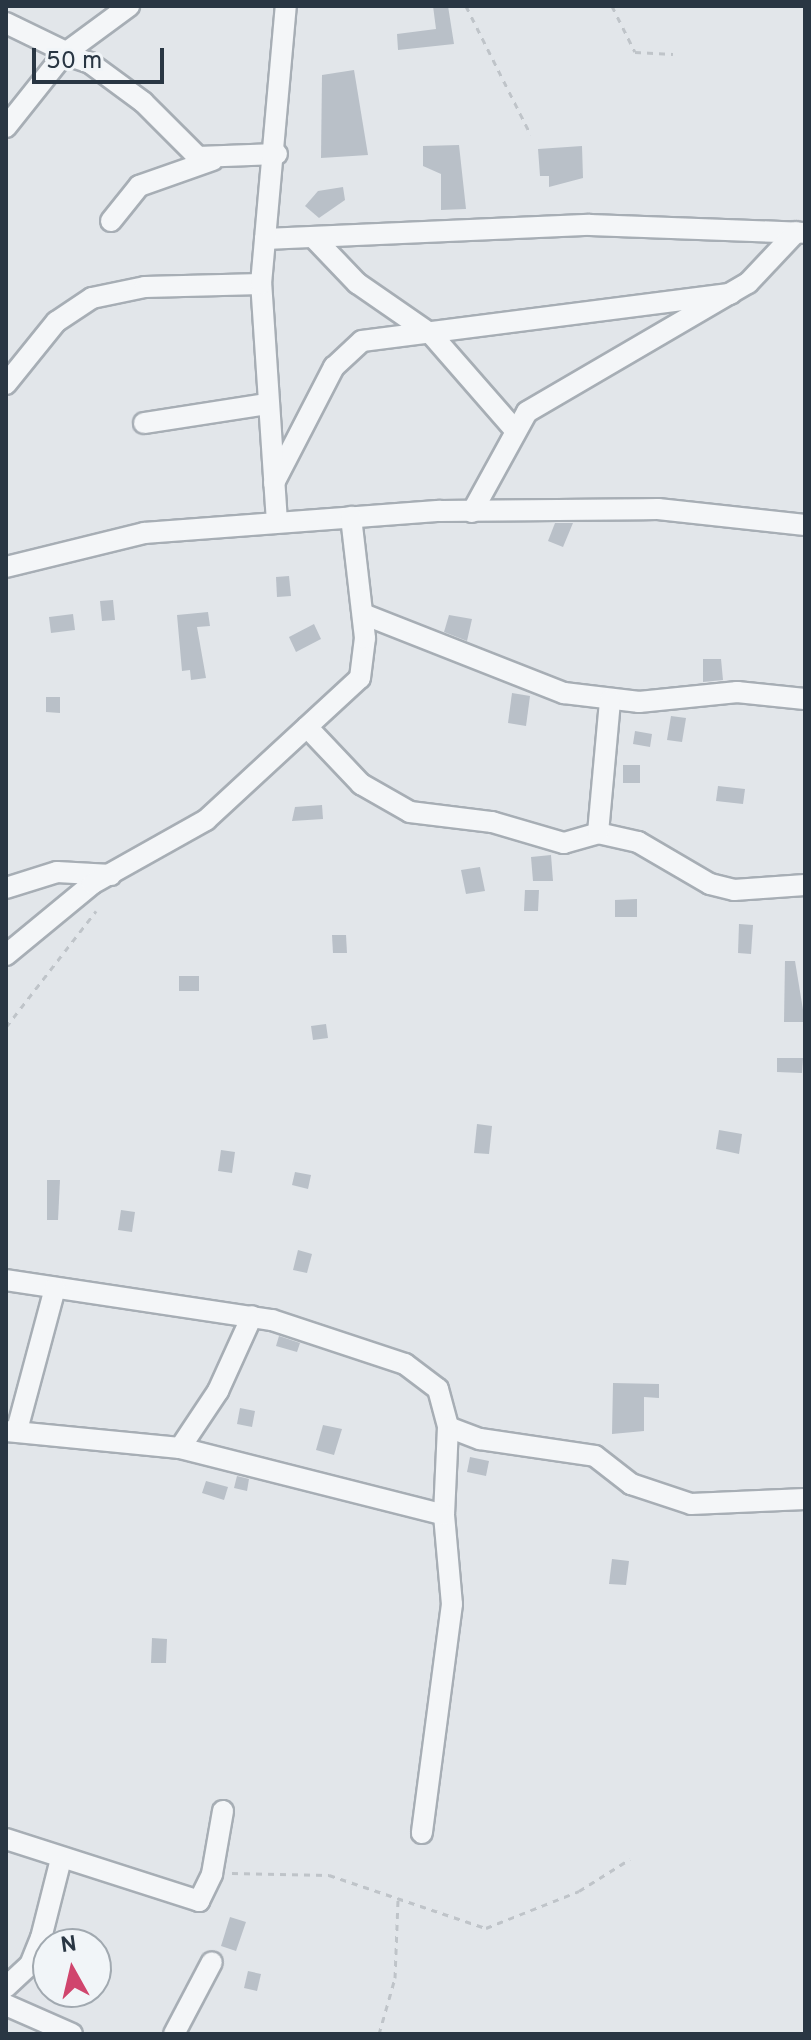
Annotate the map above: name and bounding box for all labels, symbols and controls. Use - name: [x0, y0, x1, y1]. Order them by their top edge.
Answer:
- scale bar: [36, 32, 168, 82]
- text: 50 m: [46, 47, 102, 77]
- north arrow: [32, 1928, 112, 2008]
- text: N: [59, 1931, 79, 1960]

